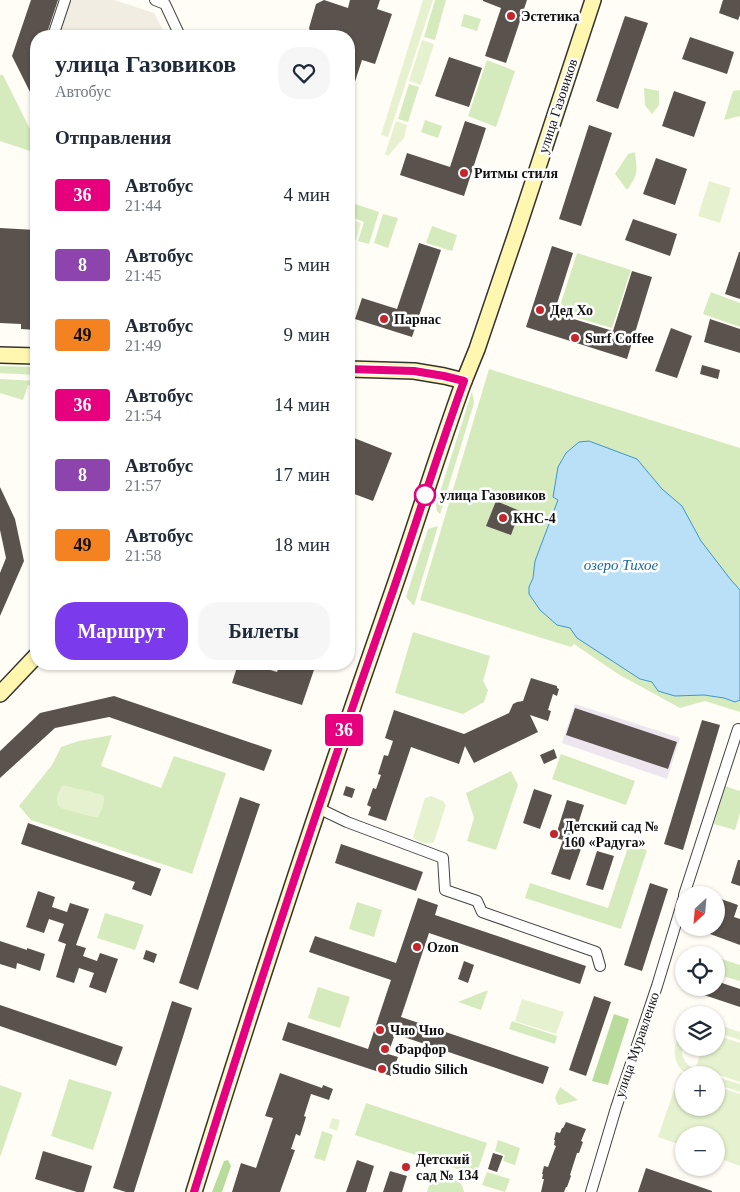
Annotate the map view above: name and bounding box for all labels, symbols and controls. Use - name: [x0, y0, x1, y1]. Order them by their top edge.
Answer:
- place label: Эстетика: [521, 9, 580, 24]
- marker: Эстетика: [505, 10, 517, 22]
- button: heart: [278, 47, 330, 99]
- text: улица Газовиков: [55, 51, 236, 77]
- street label: улица Газовиков: [536, 57, 580, 155]
- text: Автобус: [55, 83, 111, 100]
- text: Отправления: [55, 127, 171, 148]
- place label: Ритмы стиля: [474, 166, 558, 181]
- marker: Ритмы стиля: [458, 167, 470, 179]
- text: Автобус: [125, 175, 193, 196]
- text: 4 мин: [283, 184, 330, 205]
- text: 36: [74, 185, 92, 205]
- text: 21:44: [125, 197, 161, 214]
- text: Автобус: [125, 245, 193, 266]
- text: 5 мин: [283, 254, 330, 275]
- text: 8: [78, 255, 87, 275]
- text: 21:45: [125, 267, 161, 284]
- place label: Дед Хо: [550, 303, 593, 318]
- marker: Дед Хо: [534, 304, 546, 316]
- place label: Парнас: [394, 312, 441, 327]
- marker: Парнас: [378, 313, 390, 325]
- text: Автобус: [125, 315, 193, 336]
- text: 9 мин: [283, 324, 330, 345]
- text: 49: [74, 325, 92, 345]
- place label: Surf Coffee: [585, 331, 654, 346]
- marker: Surf Coffee: [569, 332, 581, 344]
- text: 21:49: [125, 337, 161, 354]
- text: Автобус: [125, 385, 193, 406]
- text: 14 мин: [274, 394, 330, 415]
- text: 36: [74, 395, 92, 415]
- text: 21:54: [125, 407, 161, 424]
- text: Автобус: [125, 455, 193, 476]
- text: 17 мин: [274, 464, 330, 485]
- text: 8: [78, 465, 87, 485]
- text: 21:57: [125, 477, 161, 494]
- marker: улица Газовиков: [414, 484, 436, 506]
- place label: улица Газовиков: [440, 488, 546, 503]
- place label: КНС-4: [513, 511, 556, 526]
- marker: КНС-4: [497, 512, 509, 524]
- text: Автобус: [125, 525, 193, 546]
- text: 18 мин: [274, 534, 330, 555]
- text: 49: [74, 535, 92, 555]
- text: 21:58: [125, 547, 161, 564]
- water label: озеро Тихое: [584, 557, 659, 573]
- button: Маршрут: [55, 602, 188, 660]
- button: Билеты: [198, 602, 330, 660]
- line badge: 36: [322, 714, 366, 746]
- text: 36: [335, 720, 353, 740]
- place label: Детский сад № 160 «Радуга»: [564, 819, 659, 850]
- marker: Детский сад № 160 «Радуга»: [548, 828, 560, 840]
- north arrow: [675, 886, 725, 936]
- map controls: [675, 886, 725, 1176]
- place label: Ozon: [427, 940, 459, 955]
- marker: Ozon: [411, 941, 423, 953]
- button: locate: [675, 946, 725, 996]
- street label: улица Муравленко: [612, 990, 662, 1100]
- button: layers: [675, 1006, 725, 1056]
- place label: Чио Чио: [390, 1023, 444, 1038]
- marker: Чио Чио: [374, 1024, 386, 1036]
- place label: Фарфор: [395, 1042, 446, 1057]
- marker: Фарфор: [379, 1043, 391, 1055]
- place label: Studio Silich: [392, 1062, 468, 1077]
- marker: Studio Silich: [376, 1063, 388, 1075]
- button: +: [675, 1066, 725, 1116]
- button: −: [675, 1126, 725, 1176]
- place label: Детский сад № 134: [416, 1152, 479, 1183]
- marker: Детский сад № 134: [400, 1161, 412, 1173]

